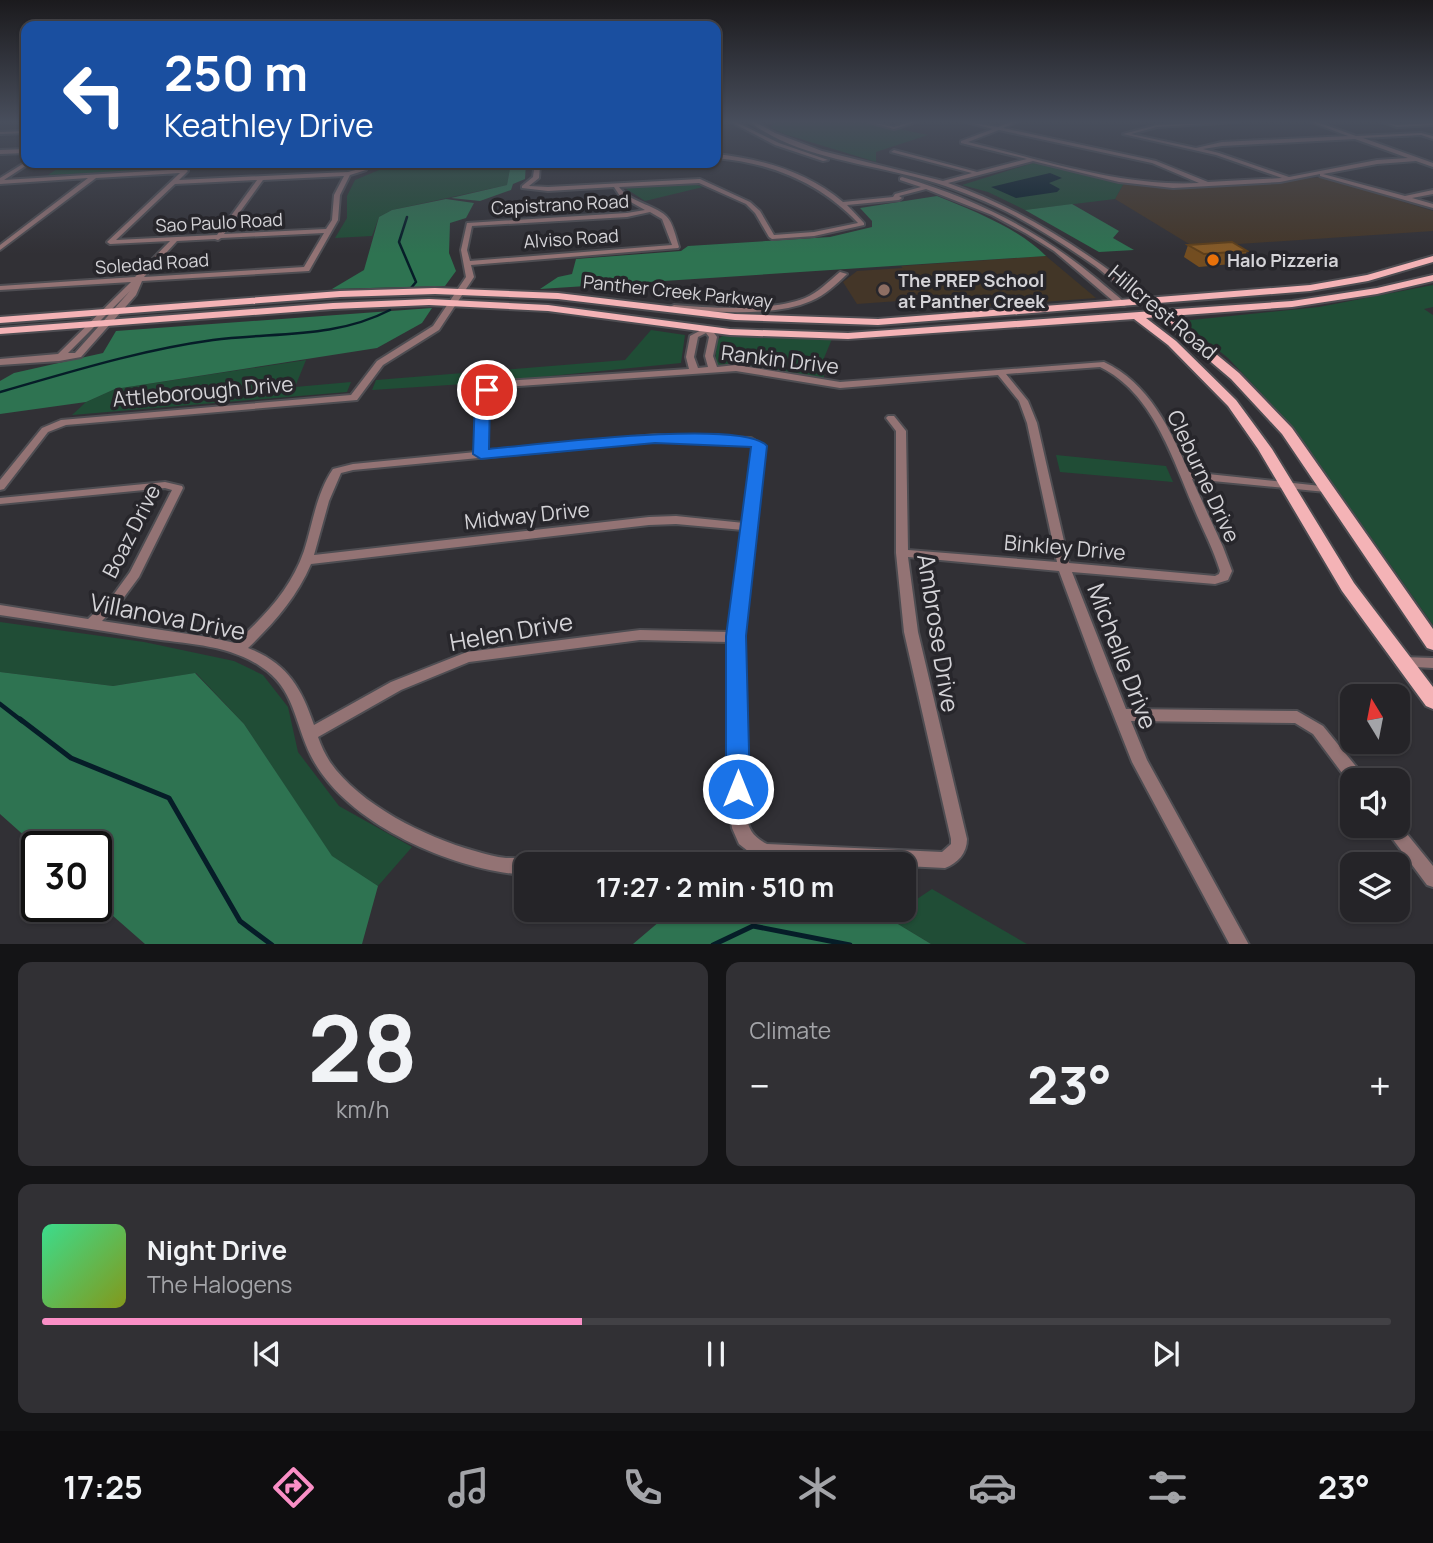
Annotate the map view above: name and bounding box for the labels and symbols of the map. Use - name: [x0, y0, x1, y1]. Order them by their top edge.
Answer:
- street label: Capistrano Road: [490, 188, 630, 220]
- street label: Sao Paulo Road: [155, 207, 283, 237]
- street label: Alviso Road: [523, 223, 619, 253]
- street label: Soledad Road: [94, 247, 210, 279]
- place label: Halo Pizzeria: [1227, 248, 1339, 272]
- marker: Halo Pizzeria: [1205, 252, 1221, 268]
- street label: Hillcrest Road: [1103, 258, 1223, 366]
- place label: The PREP School at Panther Creek: [898, 268, 1046, 313]
- street label: Panther Creek Parkway: [582, 269, 774, 313]
- marker: The PREP School at Panther Creek: [876, 282, 892, 298]
- street label: Rankin Drive: [719, 338, 841, 380]
- pin: [457, 360, 517, 420]
- street label: Attleborough Drive: [111, 369, 295, 413]
- street label: Cleburne Drive: [1161, 405, 1247, 547]
- street label: Boaz Drive: [96, 479, 166, 583]
- street label: Midway Drive: [463, 494, 591, 536]
- street label: Binkley Drive: [1003, 528, 1127, 566]
- street label: Ambrose Drive: [910, 552, 968, 714]
- street label: Michelle Drive: [1080, 578, 1166, 734]
- street label: Villanova Drive: [87, 585, 249, 647]
- street label: Helen Drive: [447, 604, 575, 658]
- north arrow: [1340, 684, 1410, 754]
- position arrow: [701, 752, 775, 826]
- speed limit sign: 30: [21, 831, 112, 922]

